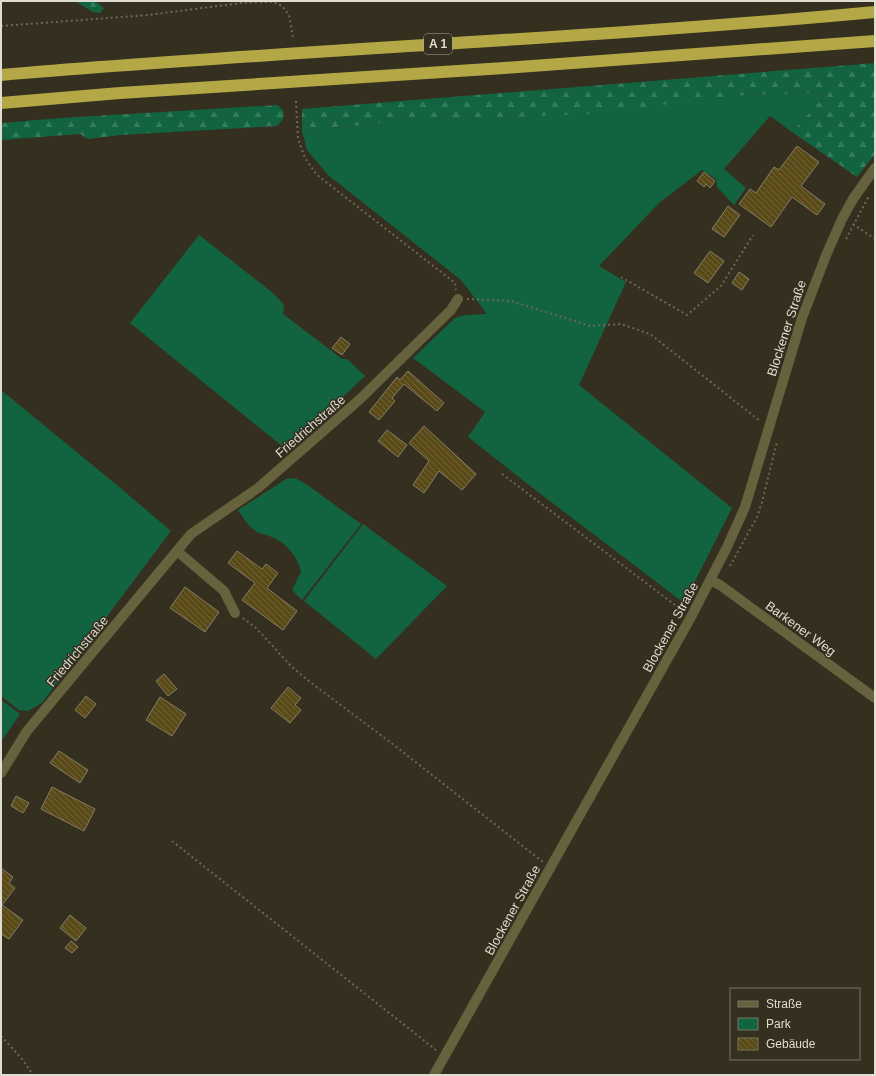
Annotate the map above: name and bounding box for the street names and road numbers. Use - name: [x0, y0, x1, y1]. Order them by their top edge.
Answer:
- road number: A 1: [424, 34, 452, 54]
- street label: Blockener Straße: [764, 278, 809, 378]
- street label: Friedrichstraße: [272, 392, 348, 461]
- street label: Blockener Straße: [640, 580, 701, 675]
- street label: Barkener Weg: [763, 598, 839, 659]
- street label: Friedrichstraße: [44, 613, 111, 690]
- street label: Blockener Straße: [482, 863, 543, 958]

